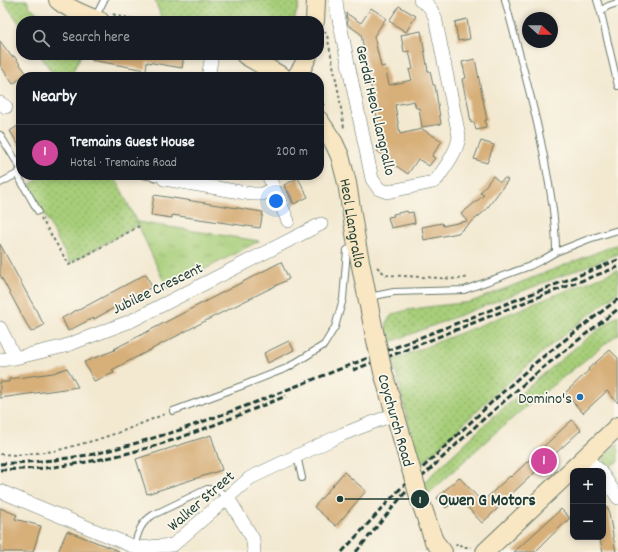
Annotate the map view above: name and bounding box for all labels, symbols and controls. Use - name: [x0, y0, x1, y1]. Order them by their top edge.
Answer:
- north arrow: [522, 12, 558, 48]
- search box: [16, 16, 324, 60]
- icon: search: [30, 27, 52, 49]
- text: Search here: [62, 27, 130, 49]
- street label: Gerddi Heol Llangrallo: [348, 43, 401, 178]
- text: Nearby: [32, 86, 76, 110]
- text: Tremains Guest House: [70, 132, 195, 154]
- text: 1: [44, 143, 46, 162]
- text: 200 m: [276, 143, 308, 162]
- text: Hotel · Tremains Road: [70, 154, 177, 173]
- street label: Heol Llangrallo: [332, 176, 370, 270]
- your location: [266, 191, 286, 211]
- street label: Jubilee Crescent: [109, 257, 207, 321]
- street label: Coychurch Road: [370, 372, 419, 470]
- place label: Domino's: [518, 388, 572, 411]
- marker: Domino's: [575, 392, 585, 402]
- pin: 1: [531, 446, 557, 476]
- street label: Walker Street: [163, 466, 240, 538]
- map controls: [570, 468, 606, 540]
- button: +: [570, 468, 606, 504]
- callout: Owen G Motors: [410, 484, 543, 513]
- text: Owen G Motors: [438, 490, 536, 514]
- text: 1: [419, 492, 422, 509]
- button: −: [570, 504, 606, 540]

